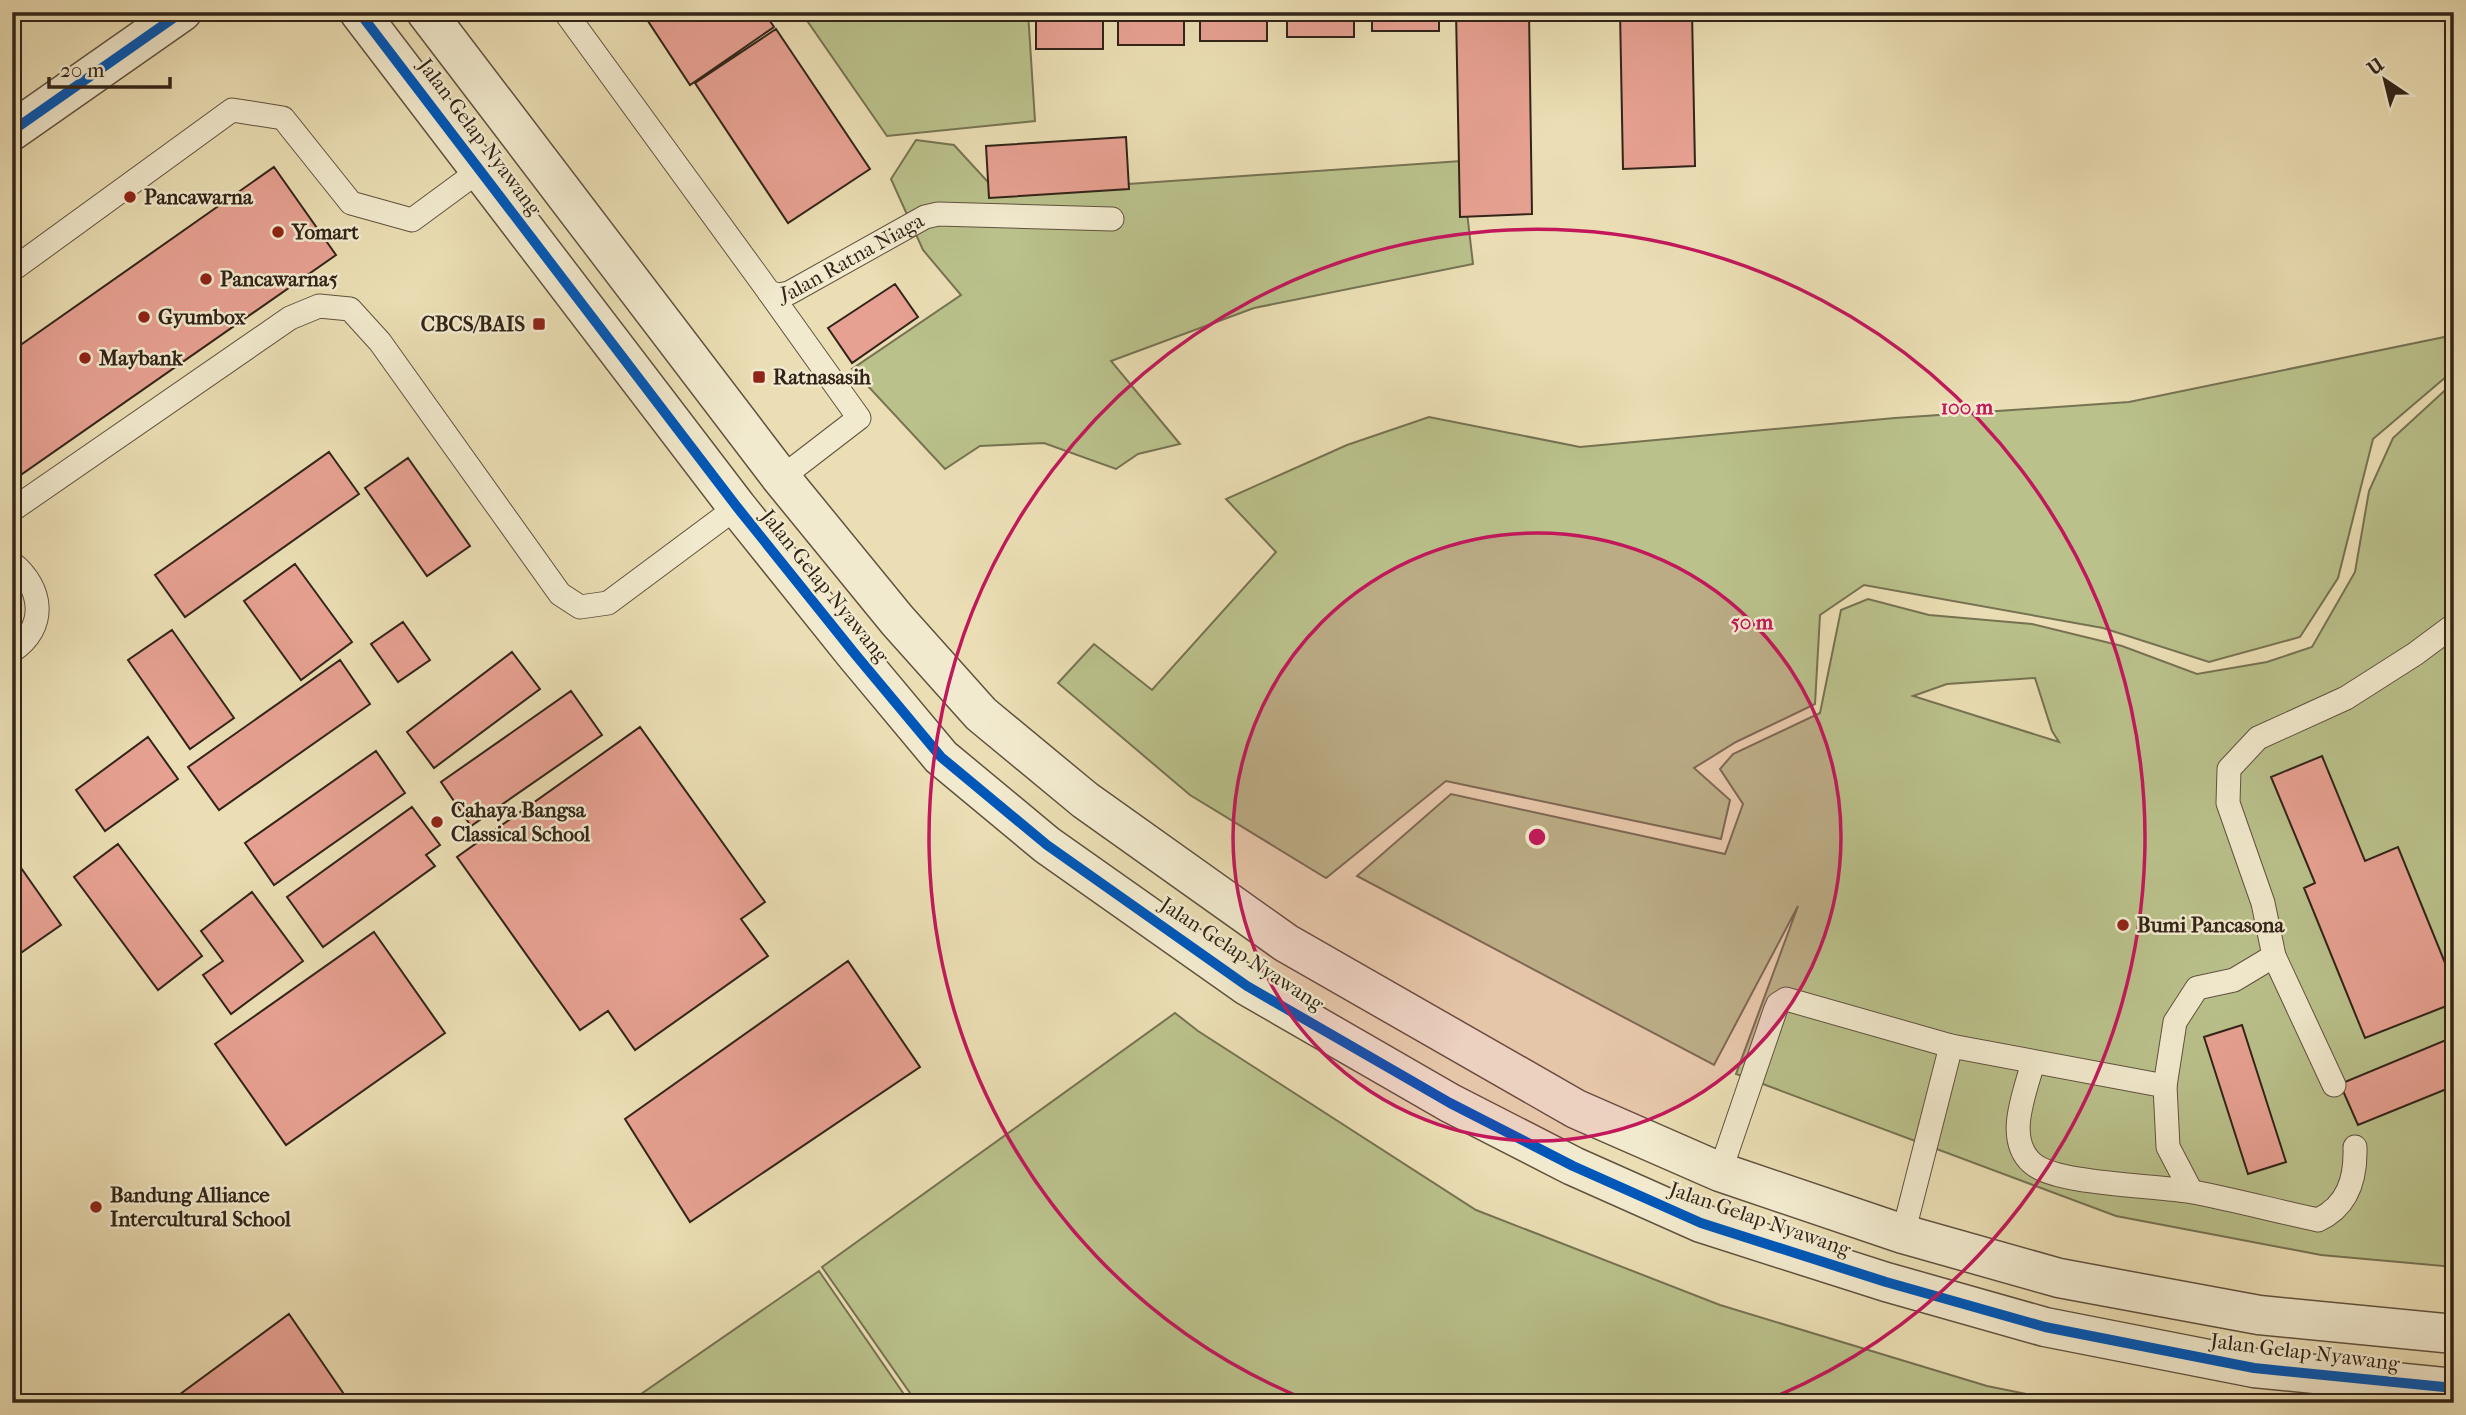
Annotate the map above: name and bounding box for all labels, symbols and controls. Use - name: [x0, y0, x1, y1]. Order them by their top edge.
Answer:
- scale bar: [49, 46, 170, 90]
- north arrow: [2350, 46, 2420, 116]
- street label: Jalan Gelap Nyawang: [412, 52, 547, 221]
- text: U: [2363, 54, 2388, 81]
- text: 20 m: [60, 58, 105, 82]
- place label: Pancawarna: [144, 185, 254, 209]
- marker: Pancawarna: [122, 189, 138, 205]
- street label: Jalan Ratna Niaga: [776, 208, 928, 307]
- place label: Yomart: [291, 220, 359, 244]
- marker: Yomart: [270, 224, 286, 240]
- place label: Pancawarna5: [220, 267, 338, 291]
- marker: Pancawarna5: [198, 271, 214, 287]
- place label: Gyumbox: [158, 305, 246, 329]
- marker: Gyumbox: [136, 309, 152, 325]
- place label: CBCS/BAIS: [421, 312, 525, 336]
- marker: CBCS/BAIS: [531, 316, 547, 332]
- place label: Maybank: [98, 346, 184, 370]
- marker: Maybank: [77, 350, 93, 366]
- place label: Ratnasasih: [773, 365, 871, 389]
- marker: Ratnasasih: [751, 369, 767, 385]
- text: 100 m: [1941, 395, 1994, 419]
- street label: Jalan Gelap Nyawang: [755, 503, 895, 668]
- text: 50 m: [1731, 610, 1774, 634]
- place label: Cahaya Bangsa Classical School: [451, 798, 590, 846]
- marker: Cahaya Bangsa Classical School: [429, 814, 445, 830]
- centre of rings: [1525, 825, 1549, 849]
- street label: Jalan Gelap Nyawang: [1154, 891, 1329, 1016]
- place label: Bumi Pancasona: [2137, 913, 2285, 937]
- marker: Bumi Pancasona: [2115, 917, 2131, 933]
- street label: Jalan Gelap Nyawang: [1664, 1176, 1855, 1262]
- place label: Bandung Alliance Intercultural School: [110, 1183, 291, 1231]
- marker: Bandung Alliance Intercultural School: [88, 1199, 104, 1215]
- street label: Jalan Gelap Nyawang: [2207, 1328, 2402, 1376]

